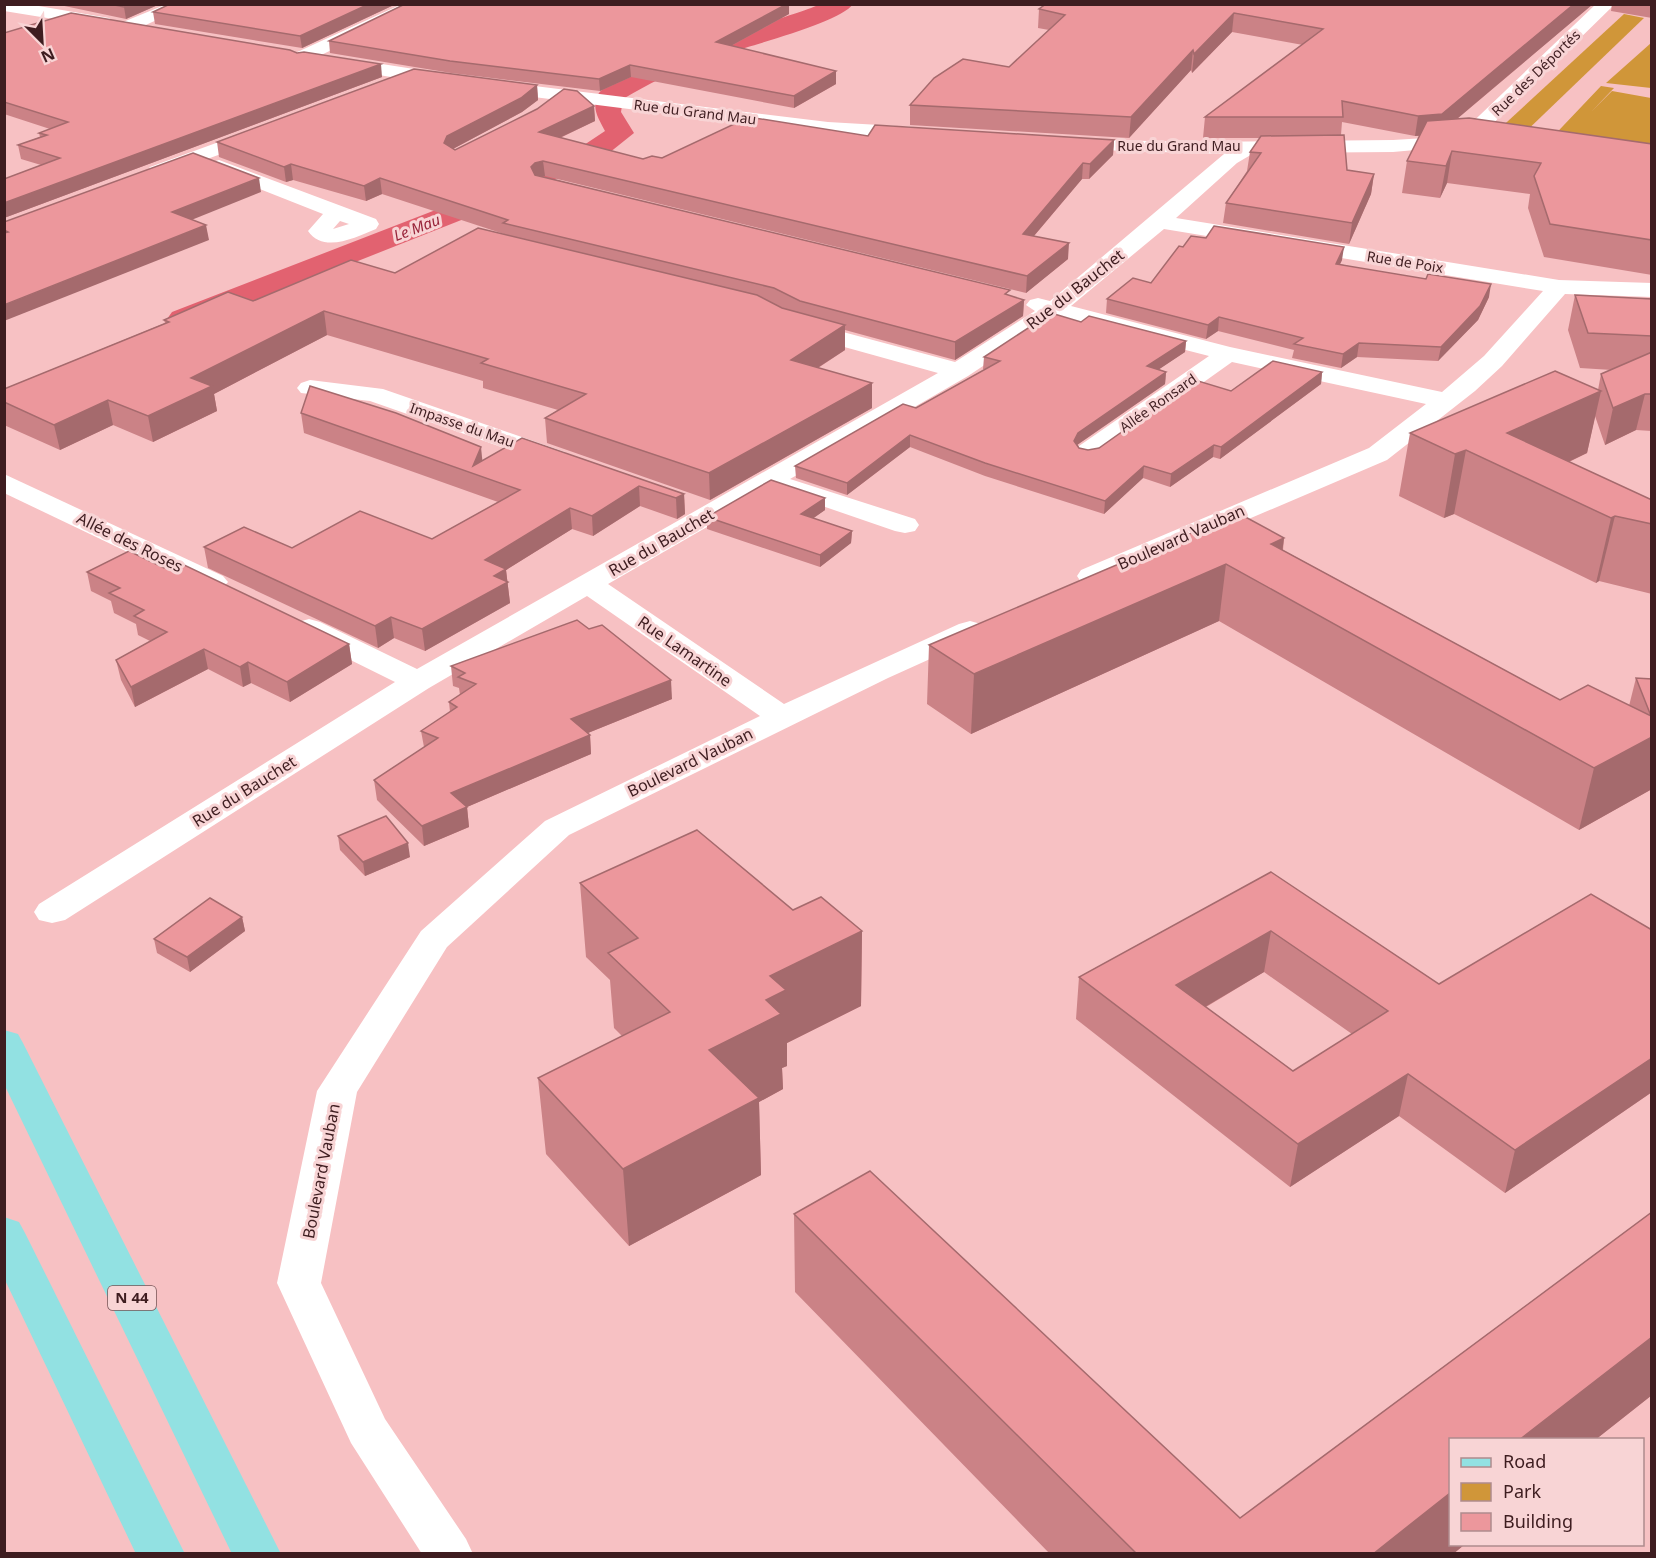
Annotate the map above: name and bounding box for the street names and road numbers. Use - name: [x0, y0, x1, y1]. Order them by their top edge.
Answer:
- street label: Rue des Déportés: [1487, 25, 1584, 120]
- street label: Rue du Grand Mau: [633, 95, 757, 128]
- street label: Rue du Grand Mau: [1117, 136, 1241, 155]
- street label: Rue du Bauchet: [1022, 244, 1129, 334]
- street label: Rue de Poix: [1366, 246, 1445, 277]
- street label: Allée Ronsard: [1115, 369, 1200, 436]
- street label: Impasse du Mau: [407, 398, 517, 451]
- street label: Boulevard Vauban: [1114, 499, 1248, 575]
- street label: Rue du Bauchet: [604, 503, 718, 581]
- street label: Allée des Roses: [73, 507, 187, 577]
- street label: Rue Lamartine: [634, 611, 736, 691]
- street label: Boulevard Vauban: [624, 722, 756, 802]
- street label: Rue du Bauchet: [188, 750, 300, 832]
- street label: Boulevard Vauban: [297, 1102, 345, 1240]
- road number: N 44: [108, 1286, 156, 1310]

